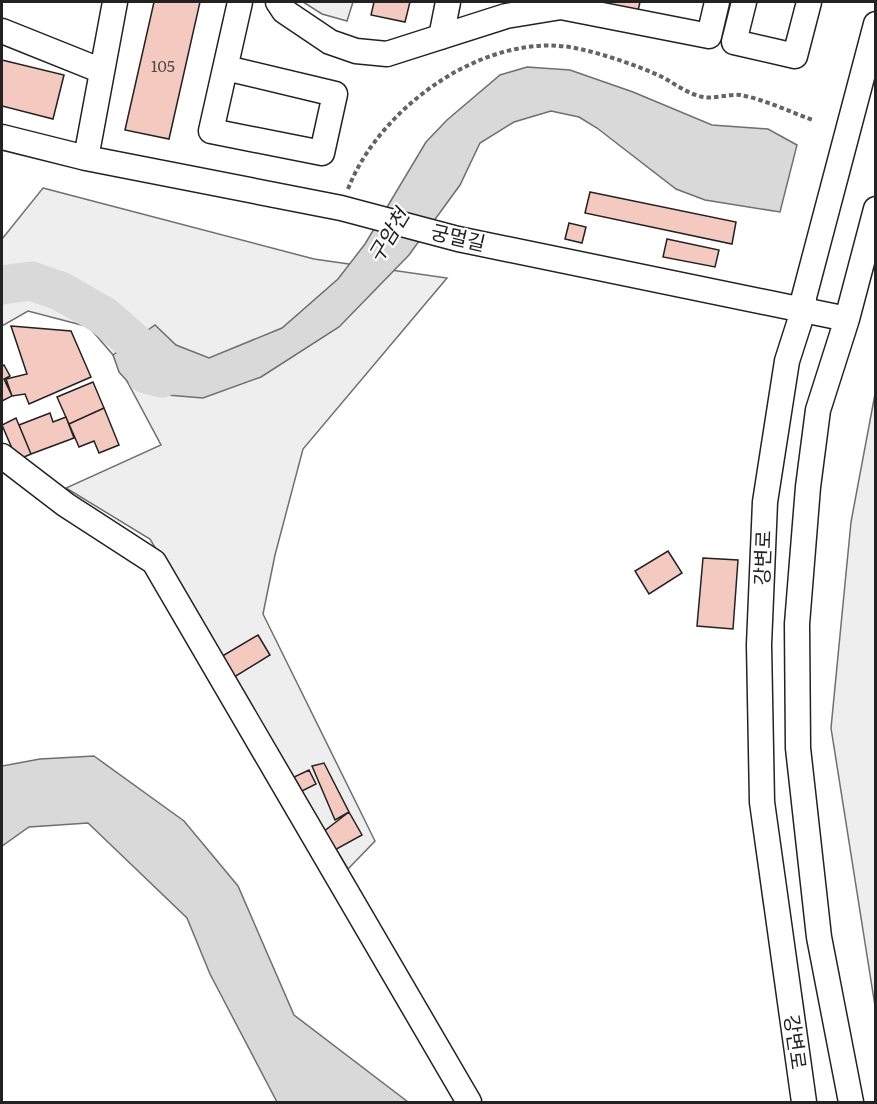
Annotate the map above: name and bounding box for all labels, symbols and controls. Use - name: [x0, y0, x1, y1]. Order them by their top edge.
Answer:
- house number: 105: [151, 53, 175, 77]
- water label: 구암천: [359, 200, 416, 268]
- street label: 궁멀길: [428, 215, 489, 257]
- street label: 강변로: [745, 530, 777, 586]
- street label: 강변로: [778, 1012, 816, 1071]

